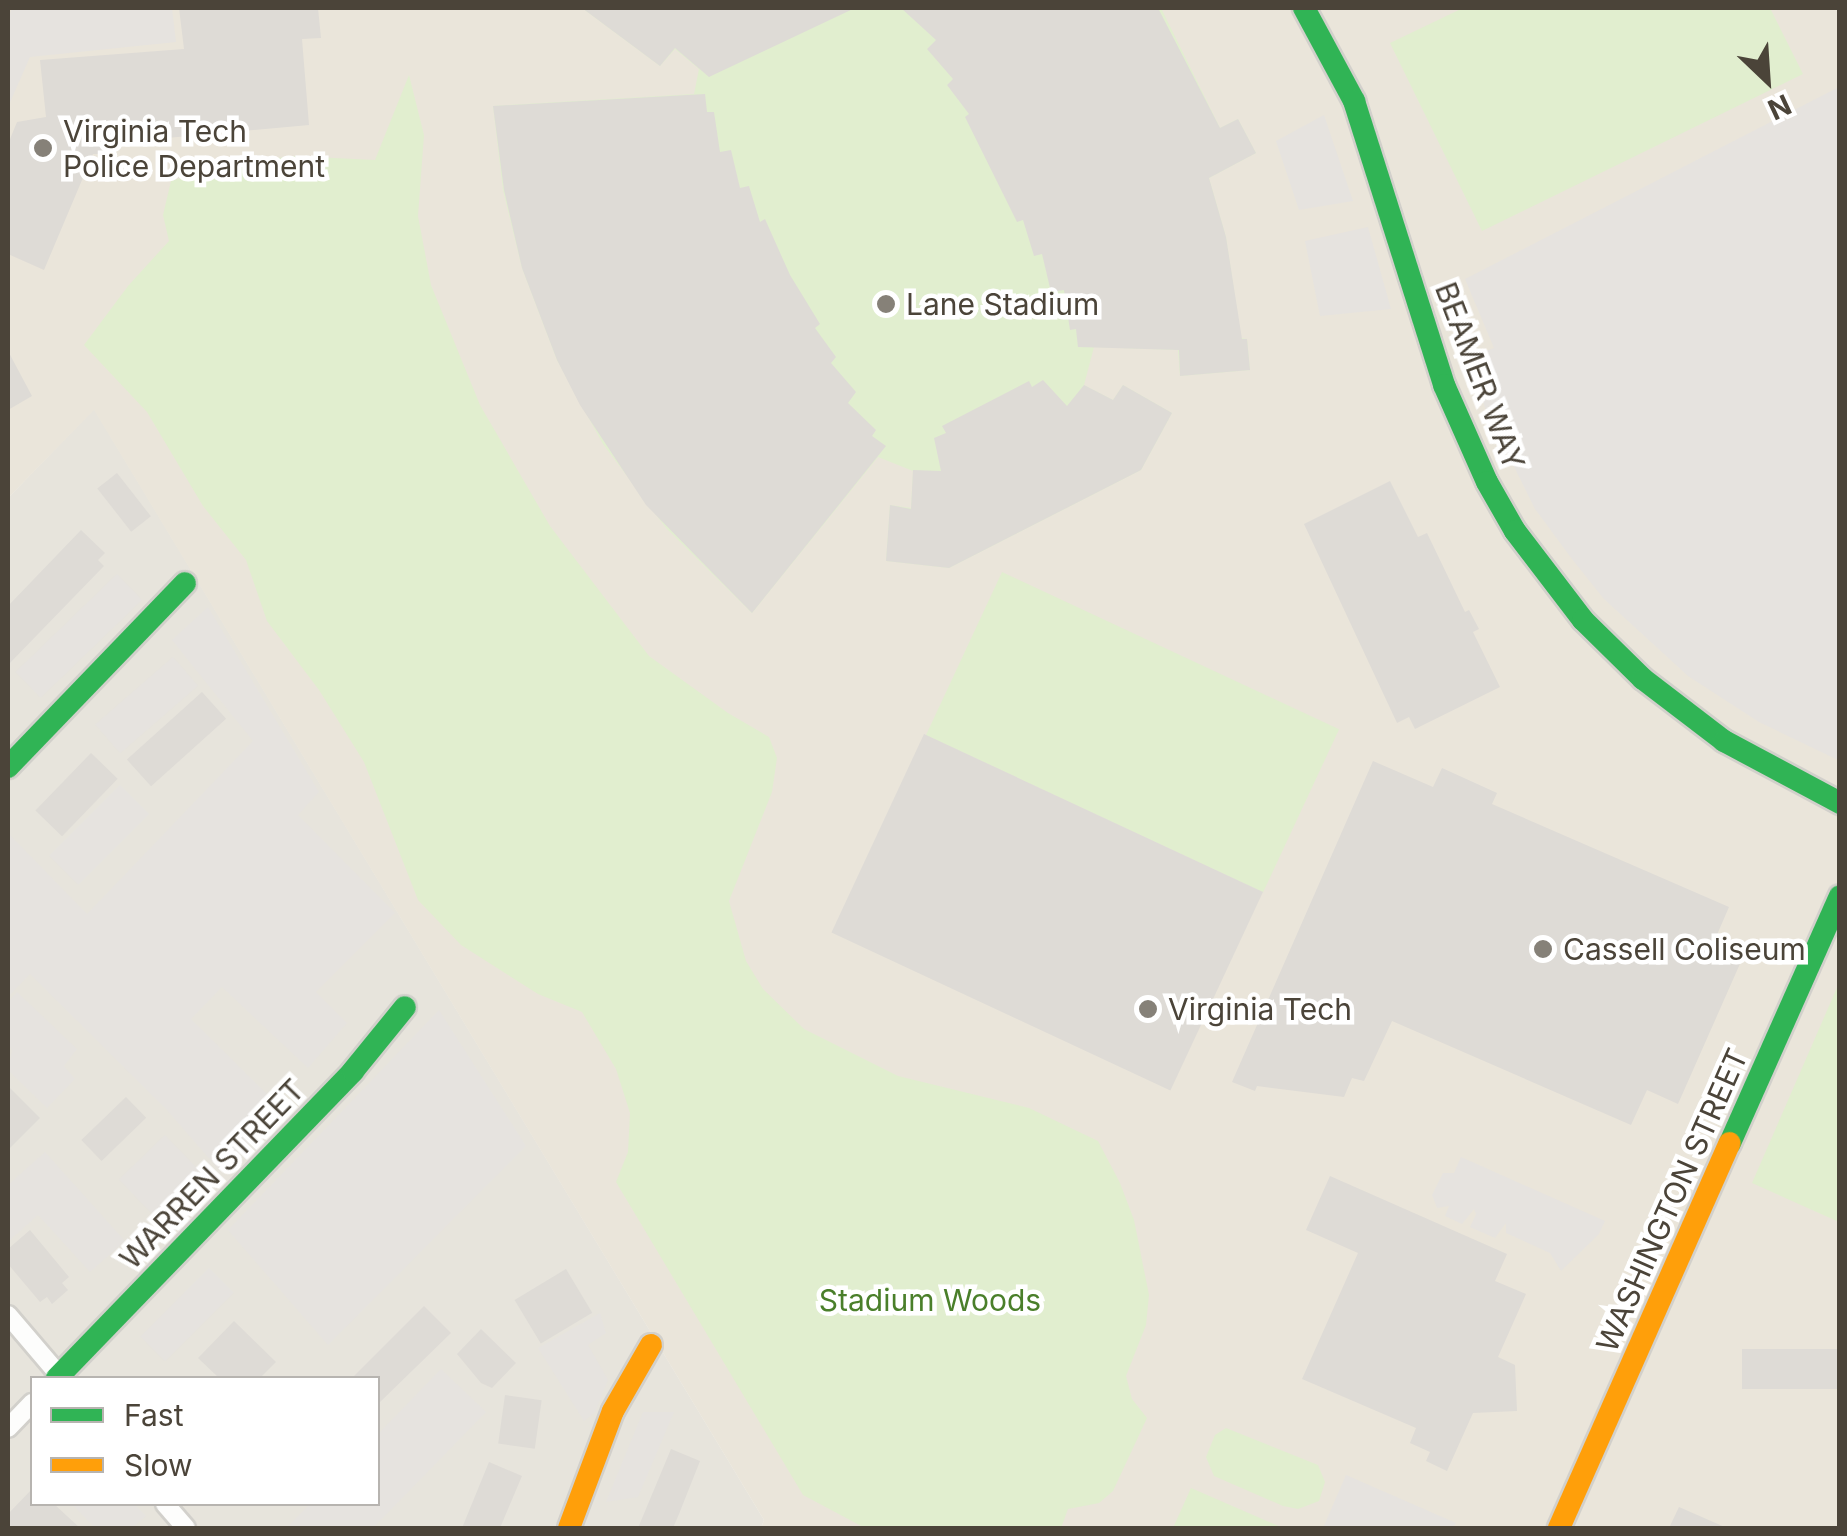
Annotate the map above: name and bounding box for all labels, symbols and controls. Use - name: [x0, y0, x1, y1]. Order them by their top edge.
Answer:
- north arrow: [1717, 30, 1817, 130]
- text: N: [1763, 87, 1797, 127]
- place label: Virginia Tech Police Department: [63, 113, 325, 184]
- marker: Virginia Tech Police Department: [32, 137, 54, 159]
- street label: BEAMER WAY: [1428, 277, 1532, 475]
- place label: Lane Stadium: [906, 286, 1099, 322]
- marker: Lane Stadium: [875, 293, 897, 315]
- place label: Cassell Coliseum: [1563, 931, 1806, 967]
- marker: Cassell Coliseum: [1532, 938, 1554, 960]
- place label: Virginia Tech: [1168, 991, 1352, 1027]
- marker: Virginia Tech: [1137, 998, 1159, 1020]
- street label: WASHINGTON STREET: [1589, 1043, 1755, 1357]
- street label: WARREN STREET: [112, 1072, 312, 1276]
- park label: Stadium Woods: [819, 1282, 1041, 1318]
- legend: [30, 1376, 380, 1506]
- text: Fast: [124, 1397, 183, 1433]
- text: Slow: [124, 1447, 193, 1483]

